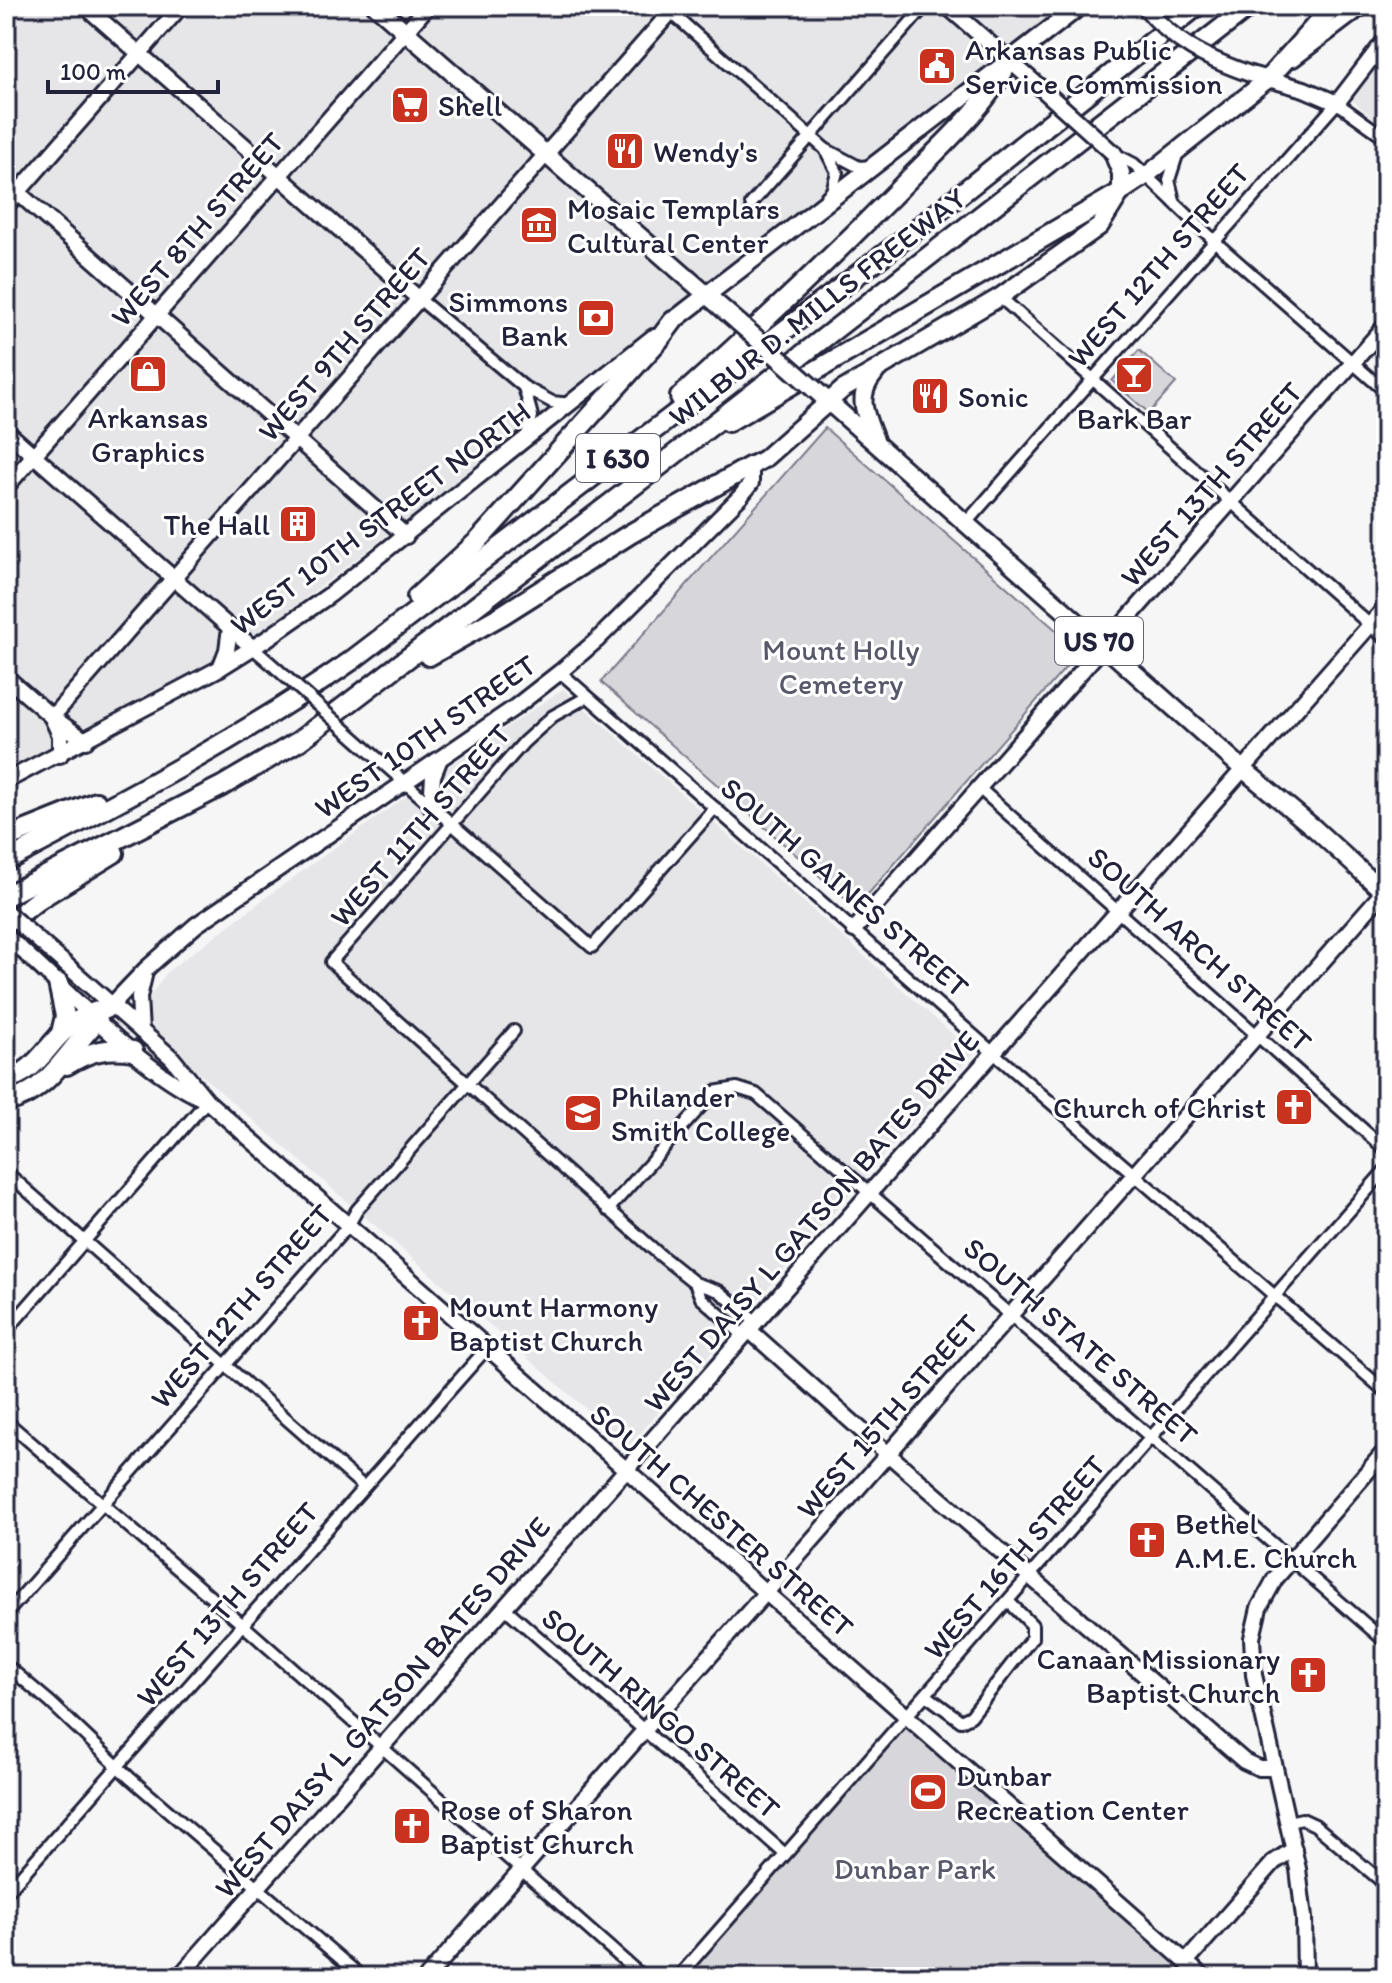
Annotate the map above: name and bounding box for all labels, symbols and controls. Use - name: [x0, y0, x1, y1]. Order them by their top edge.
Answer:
- place label: Arkansas Public Service Commission: [965, 31, 1222, 102]
- scale bar: [48, 44, 218, 94]
- public building icon: Arkansas Public Service Commission: [916, 45, 958, 87]
- text: 100 m: [60, 57, 126, 86]
- supermarket icon: Shell: [389, 84, 431, 126]
- place label: Shell: [438, 87, 503, 124]
- street label: WEST 8TH STREET: [102, 124, 292, 334]
- restaurant icon: Wendy's: [604, 130, 646, 172]
- place label: Wendy's: [653, 133, 758, 170]
- street label: WEST 12TH STREET: [1059, 155, 1257, 375]
- street label: WILBUR D. MILLS FREEWAY: [661, 179, 973, 435]
- place label: Mosaic Templars Cultural Center: [567, 190, 780, 261]
- museum icon: Mosaic Templars Cultural Center: [518, 204, 560, 246]
- street label: WEST 9TH STREET: [250, 239, 438, 449]
- place label: Simmons Bank: [448, 283, 568, 354]
- bank icon: Simmons Bank: [575, 297, 617, 339]
- shop icon: Arkansas Graphics: [127, 353, 169, 395]
- bar icon: Bark Bar: [1113, 354, 1155, 396]
- street label: WEST 13TH STREET: [1112, 374, 1310, 594]
- restaurant icon: Sonic: [909, 375, 951, 417]
- place label: Sonic: [958, 378, 1029, 415]
- street label: WEST 10TH STREET NORTH: [222, 393, 538, 643]
- place label: Arkansas Graphics: [88, 399, 208, 470]
- place label: Bark Bar: [1077, 400, 1191, 437]
- road number: I 630: [576, 434, 660, 482]
- building icon: The Hall: [277, 503, 319, 545]
- place label: The Hall: [163, 506, 271, 543]
- road number: US 70: [1055, 617, 1143, 665]
- park label: Mount Holly Cemetery: [762, 631, 920, 702]
- street label: WEST 10TH STREET: [307, 646, 543, 826]
- street label: WEST 11TH STREET: [322, 716, 518, 934]
- street label: SOUTH GAINES STREET: [713, 769, 977, 1005]
- street label: SOUTH ARCH STREET: [1080, 838, 1320, 1060]
- street label: WEST DAISY L GATSON BATES DRIVE: [635, 1023, 987, 1419]
- place label: Philander Smith College: [611, 1078, 790, 1149]
- church icon: Church of Christ: [1273, 1086, 1315, 1128]
- place label: Church of Christ: [1053, 1089, 1266, 1126]
- school or university icon: Philander Smith College: [562, 1092, 604, 1134]
- street label: WEST 12TH STREET: [142, 1196, 340, 1416]
- street label: SOUTH STATE STREET: [956, 1229, 1206, 1453]
- place label: Mount Harmony Baptist Church: [449, 1288, 658, 1359]
- church icon: Mount Harmony Baptist Church: [400, 1302, 442, 1344]
- street label: WEST 15TH STREET: [788, 1306, 986, 1526]
- street label: SOUTH CHESTER STREET: [582, 1395, 862, 1645]
- street label: WEST 16TH STREET: [915, 1447, 1113, 1667]
- street label: WEST 13TH STREET: [128, 1494, 326, 1714]
- place label: Bethel A.M.E. Church: [1175, 1505, 1357, 1576]
- street label: WEST DAISY L GATSON BATES DRIVE: [206, 1509, 558, 1905]
- church icon: Bethel A.M.E. Church: [1126, 1519, 1168, 1561]
- street label: SOUTH RINGO STREET: [534, 1599, 788, 1827]
- place label: Canaan Missionary Baptist Church: [1036, 1640, 1280, 1711]
- church icon: Canaan Missionary Baptist Church: [1287, 1654, 1329, 1696]
- place label: Dunbar Recreation Center: [956, 1757, 1189, 1828]
- sports icon: Dunbar Recreation Center: [907, 1771, 949, 1813]
- place label: Rose of Sharon Baptist Church: [440, 1791, 634, 1862]
- church icon: Rose of Sharon Baptist Church: [391, 1805, 433, 1847]
- park label: Dunbar Park: [834, 1850, 996, 1887]

